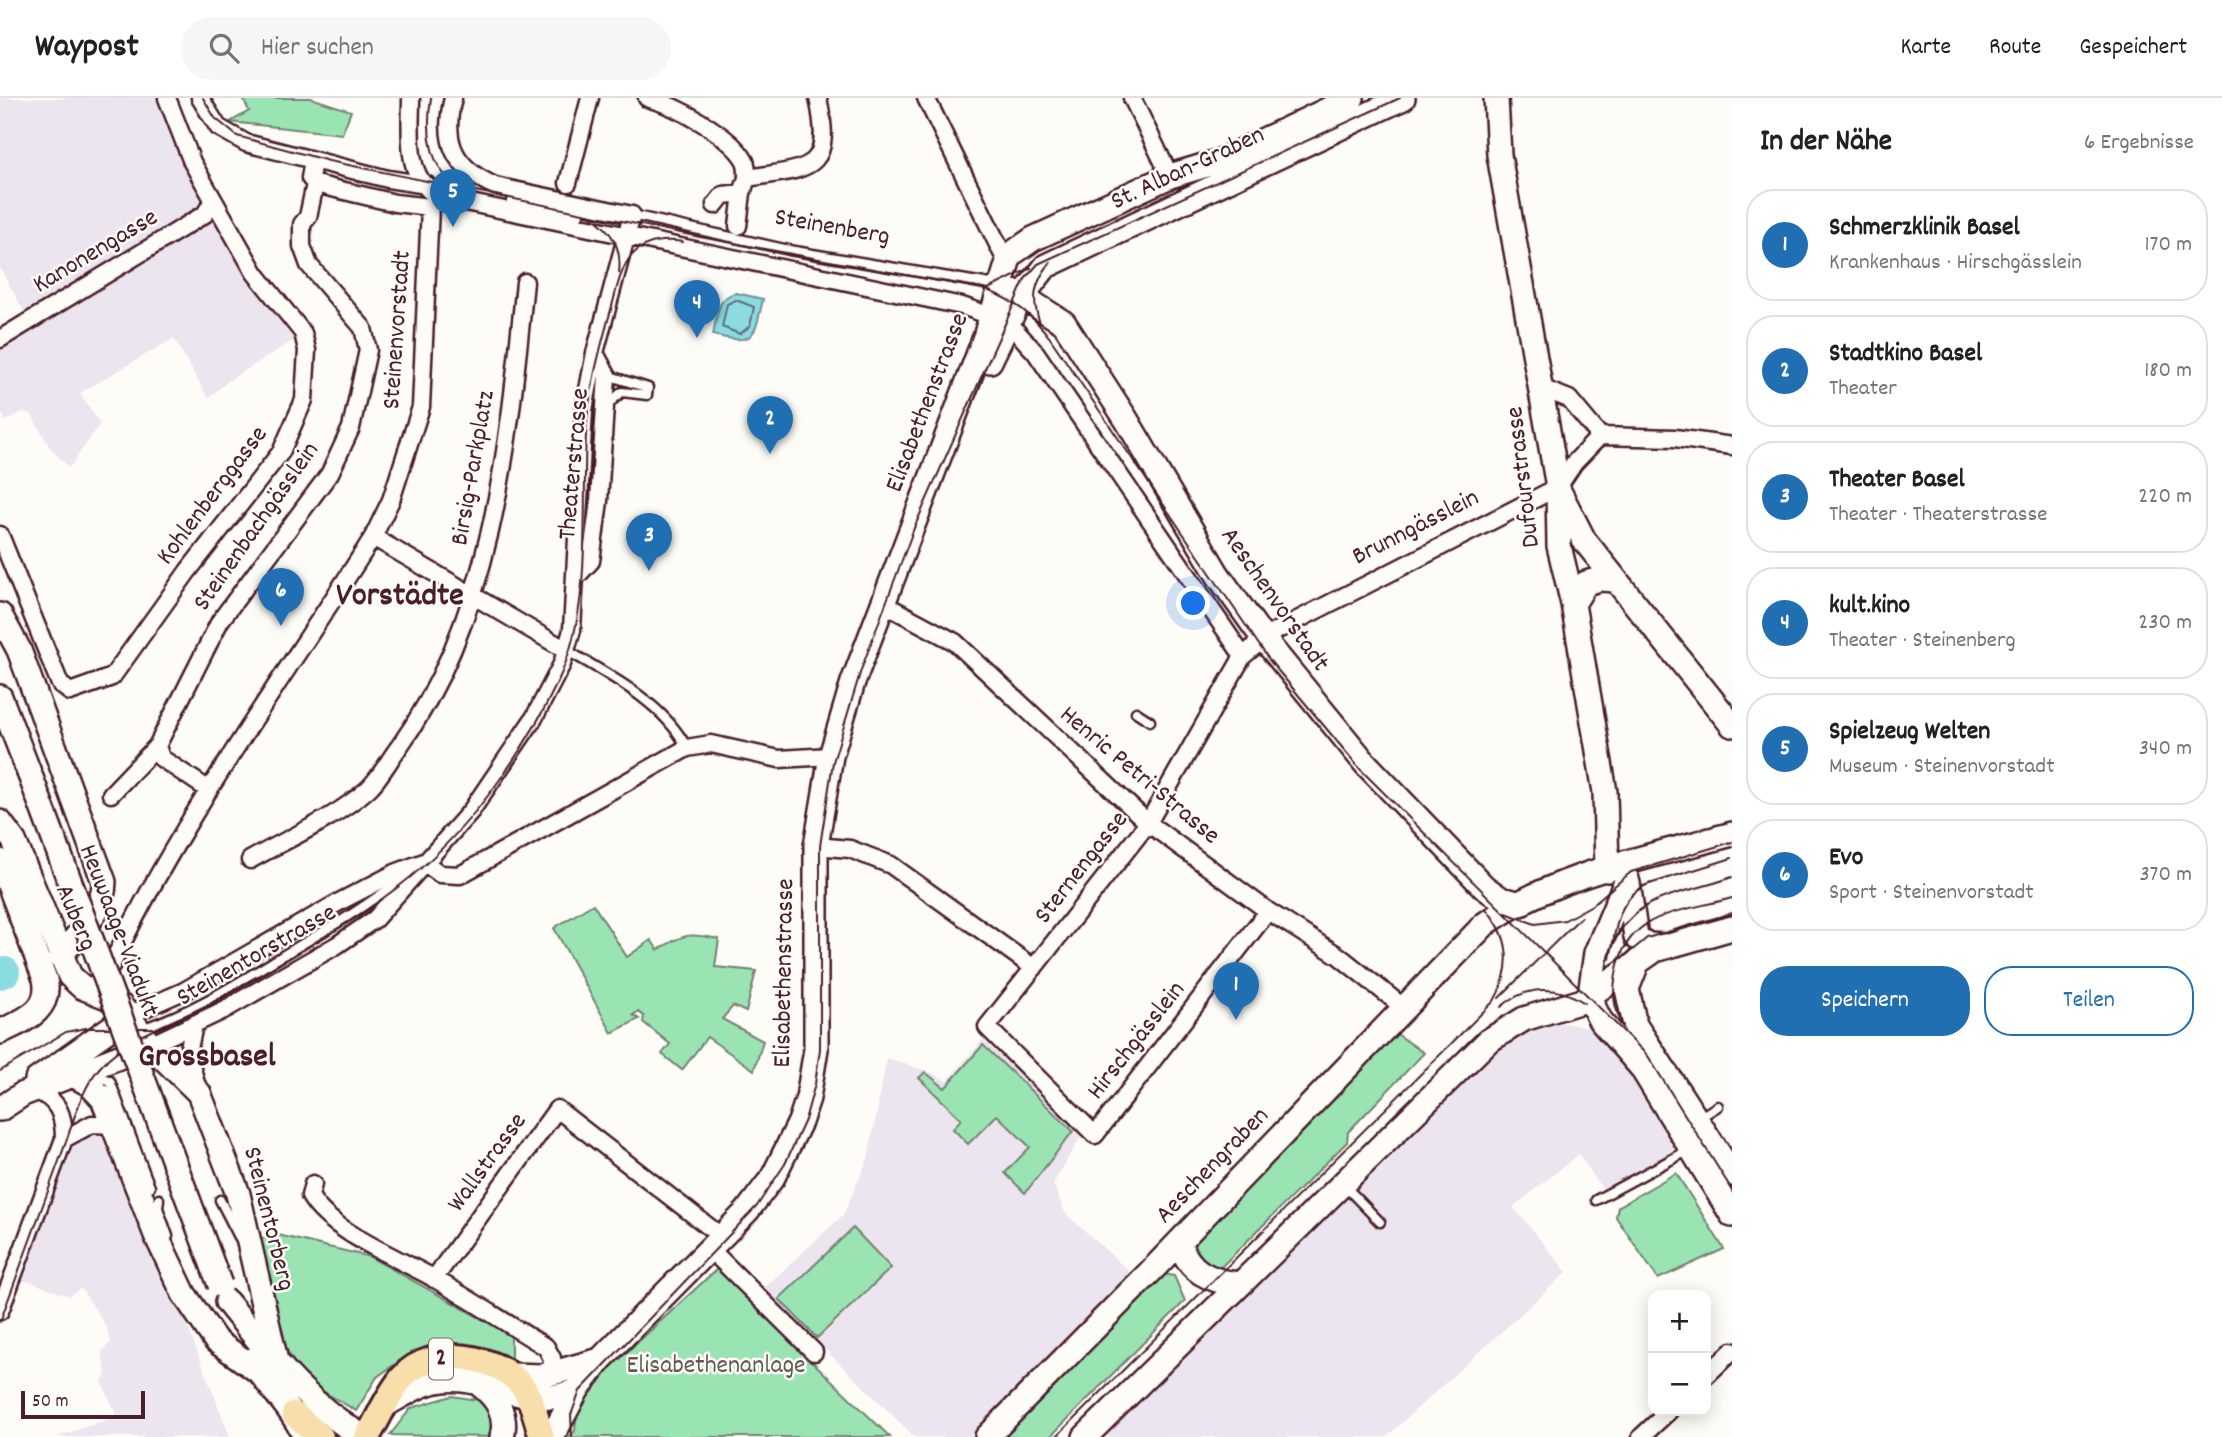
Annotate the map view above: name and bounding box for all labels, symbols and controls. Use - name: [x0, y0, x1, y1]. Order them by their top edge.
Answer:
- search box: [181, 17, 671, 80]
- text: Waypost: [35, 25, 139, 72]
- icon: search: [205, 29, 243, 67]
- text: Hier suchen: [261, 30, 374, 67]
- text: Karte: [1900, 31, 1951, 65]
- text: Route: [1989, 31, 2041, 65]
- text: Gespeichert: [2079, 31, 2187, 65]
- street label: St. Alban-Graben: [1105, 117, 1271, 221]
- text: In der Nähe: [1760, 122, 1892, 165]
- text: 6 Ergebnisse: [2084, 127, 2194, 160]
- pin: 5: [430, 169, 476, 227]
- street label: Kanonengasse: [26, 200, 166, 304]
- street label: Steinenberg: [771, 200, 893, 256]
- text: Schmerzklinik Basel: [1829, 210, 2020, 247]
- text: 1: [1782, 229, 1788, 262]
- text: 170 m: [2145, 229, 2192, 262]
- text: Krankenhaus · Hirschgässlein: [1829, 247, 2082, 280]
- street label: Steinenvorstadt: [374, 249, 422, 411]
- pin: 4: [674, 280, 720, 338]
- street label: Elisabethenstrasse: [877, 308, 979, 498]
- text: Stadtkino Basel: [1829, 336, 1982, 373]
- text: 2: [1780, 355, 1790, 388]
- text: 180 m: [2144, 355, 2192, 388]
- text: Theater: [1829, 373, 1897, 406]
- street label: Birsig-Parkplatz: [442, 387, 506, 548]
- street label: Theaterstrasse: [550, 387, 600, 541]
- pin: 2: [747, 396, 793, 454]
- street label: Dufourstrasse: [1497, 404, 1551, 550]
- street label: Kohlenberggasse: [148, 419, 278, 573]
- street label: Steinenbachgässlein: [185, 435, 329, 619]
- text: Theater Basel: [1829, 462, 1965, 499]
- street label: Brunngässlein: [1346, 480, 1486, 576]
- text: 3: [1780, 481, 1790, 514]
- text: 220 m: [2138, 481, 2192, 514]
- text: Theater · Theaterstrasse: [1829, 499, 2047, 532]
- pin: 3: [626, 513, 672, 571]
- street label: Aeschenvorstadt: [1210, 520, 1338, 680]
- pin: 6: [258, 568, 304, 626]
- district label: Vorstädte: [336, 574, 464, 621]
- your location: [1176, 586, 1210, 620]
- text: kult.kino: [1829, 588, 1910, 625]
- text: 4: [1780, 607, 1790, 640]
- text: 230 m: [2138, 607, 2192, 640]
- text: Theater · Steinenberg: [1829, 625, 2016, 658]
- street label: Henric Petri-Strasse: [1051, 698, 1227, 854]
- text: Spielzeug Welten: [1829, 714, 1990, 751]
- text: 5: [1780, 733, 1790, 766]
- text: 340 m: [2139, 733, 2192, 766]
- text: Museum · Steinenvorstadt: [1829, 751, 2055, 784]
- street label: Sternengasse: [1026, 804, 1138, 932]
- street label: Heuwaage-Viadukt: [68, 839, 168, 1023]
- text: Evo: [1829, 840, 1863, 877]
- text: 6: [1779, 859, 1791, 892]
- text: 370 m: [2139, 859, 2192, 892]
- text: Sport · Steinenvorstadt: [1829, 877, 2034, 910]
- street label: Elisabethenstrasse: [765, 878, 805, 1068]
- street label: Auberg: [44, 879, 106, 957]
- street label: Steinentorstrasse: [170, 895, 344, 1017]
- pin: 1: [1213, 962, 1259, 1020]
- button: Speichern: [1760, 966, 1970, 1036]
- button: Teilen: [1984, 966, 2194, 1036]
- street label: Hirschgässlein: [1079, 974, 1195, 1108]
- district label: Grossbasel: [138, 1035, 276, 1082]
- street label: Aeschengraben: [1147, 1099, 1279, 1233]
- street label: Wallstrasse: [439, 1106, 537, 1220]
- street label: Steinentorberg: [232, 1143, 304, 1295]
- map controls: [1648, 1290, 1711, 1416]
- button: +: [1648, 1290, 1711, 1353]
- road number: 2: [429, 1338, 453, 1380]
- park label: Elisabethenanlage: [627, 1348, 805, 1385]
- button: −: [1648, 1353, 1711, 1416]
- scale bar: [21, 1388, 145, 1420]
- text: 50 m: [32, 1389, 69, 1416]

